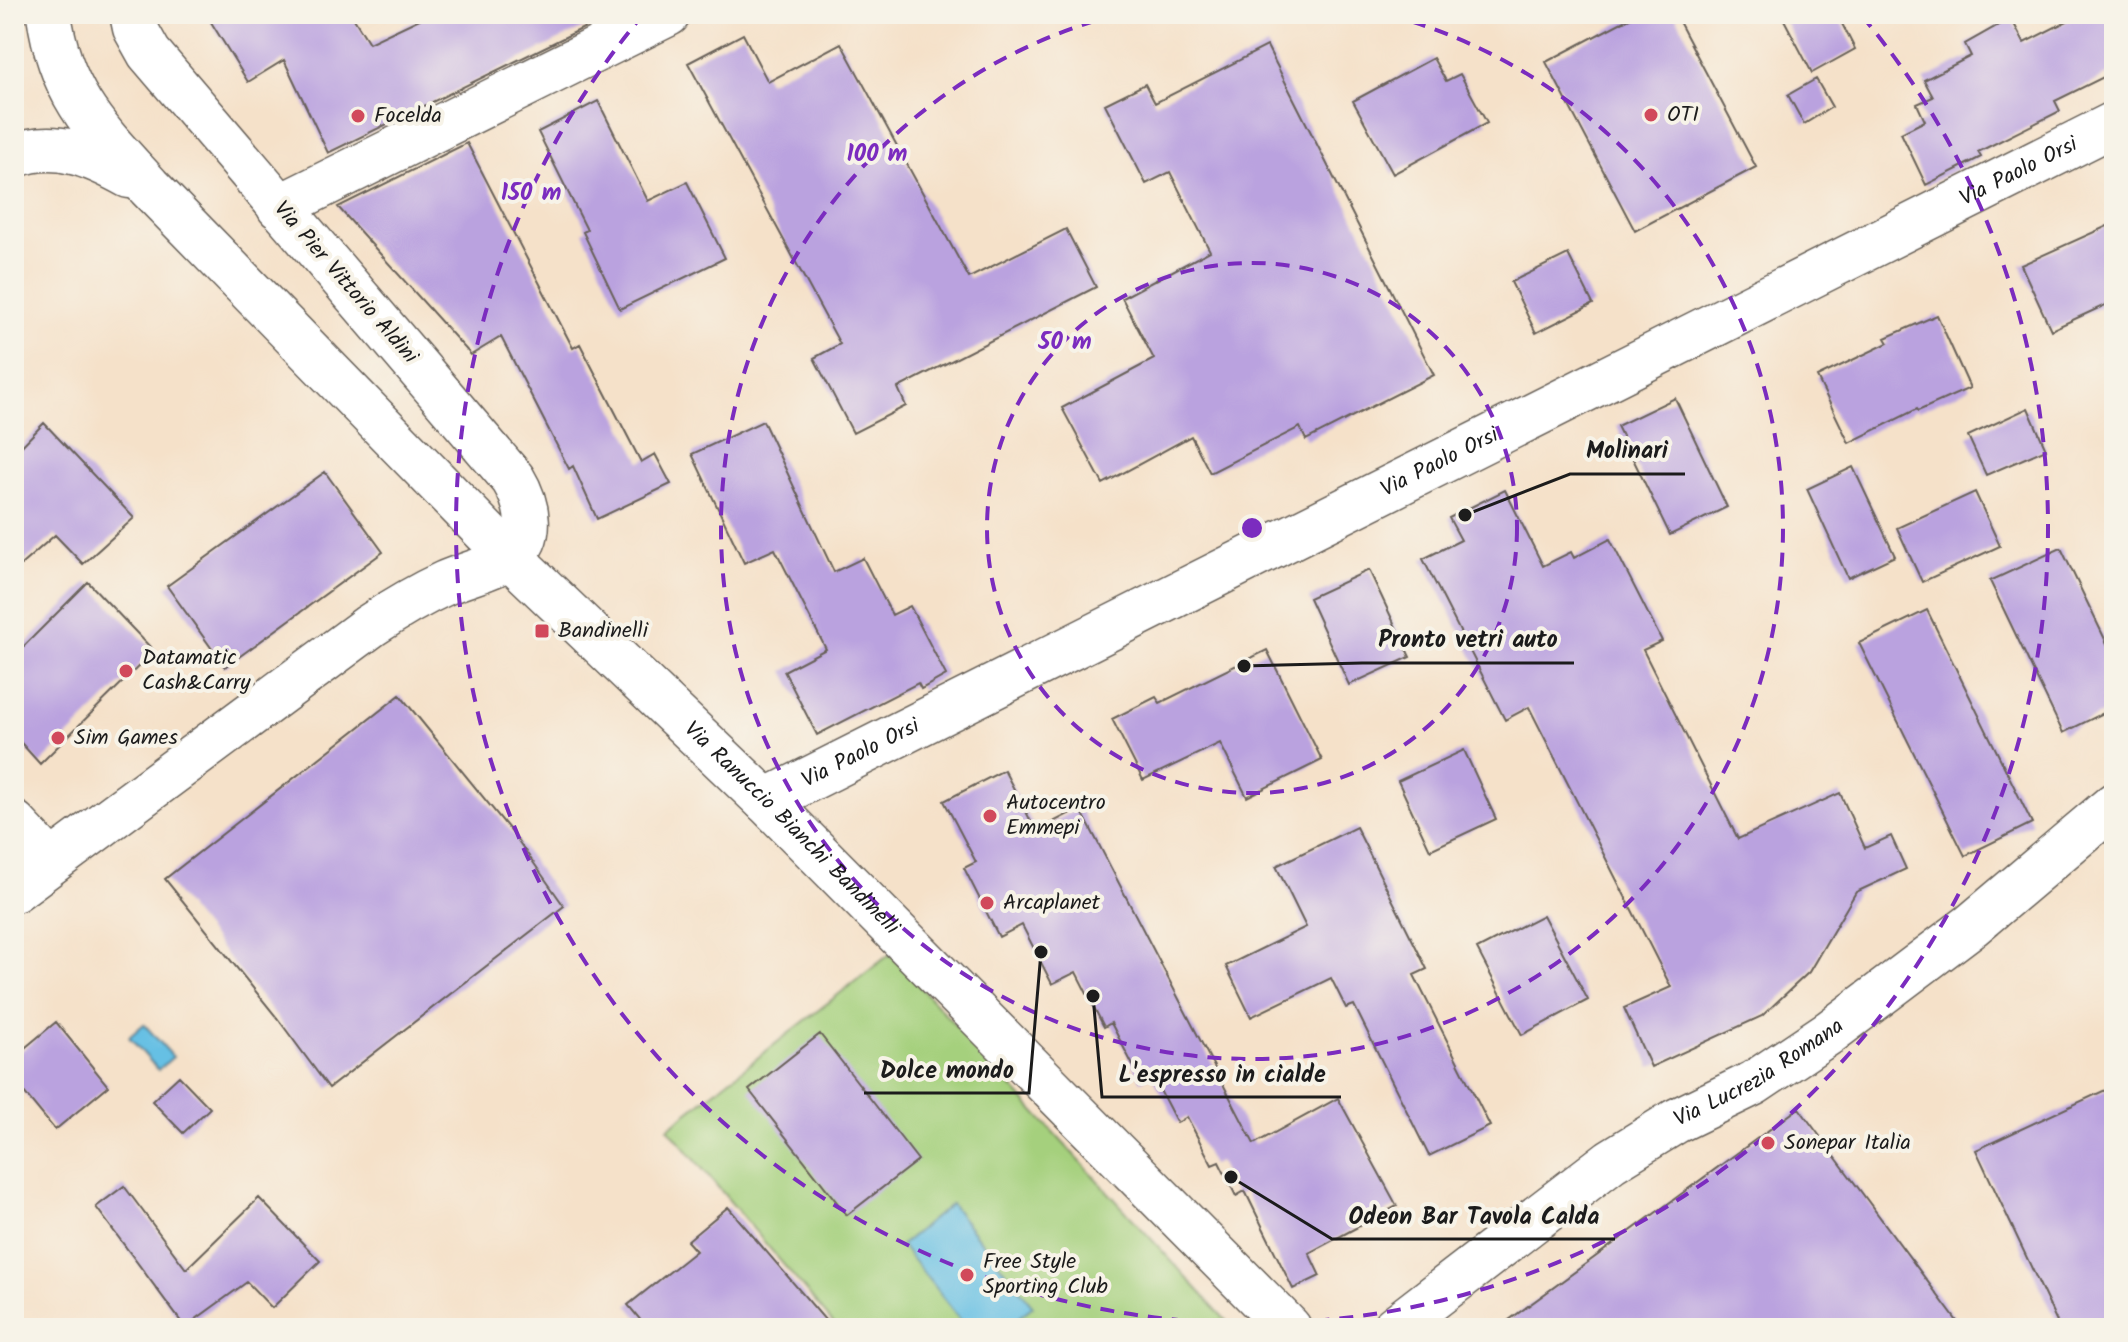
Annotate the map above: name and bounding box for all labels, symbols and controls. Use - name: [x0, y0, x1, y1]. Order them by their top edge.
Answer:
- place label: OTI: [1667, 98, 1699, 133]
- place label: Focelda: [374, 99, 442, 134]
- marker: OTI: [1642, 106, 1660, 124]
- marker: Focelda: [349, 107, 367, 125]
- street label: Via Paolo Orsi: [1954, 127, 2085, 216]
- text: 100 m: [847, 135, 907, 174]
- text: 150 m: [501, 174, 561, 213]
- street label: Via Pier Vittorio Aldini: [264, 194, 426, 373]
- text: 50 m: [1037, 323, 1092, 362]
- street label: Via Paolo Orsi: [1375, 418, 1506, 507]
- callout: Molinari: [1570, 426, 1685, 474]
- text: Molinari: [1586, 432, 1669, 471]
- centre of rings: [1238, 514, 1266, 542]
- place label: Bandinelli: [558, 614, 649, 649]
- callout: Pronto vetri auto: [1362, 615, 1574, 663]
- text: Pronto vetri auto: [1378, 621, 1558, 660]
- marker: Bandinelli: [533, 622, 551, 640]
- place label: Datamatic Cash&Carry: [142, 641, 251, 701]
- marker: Datamatic Cash&Carry: [117, 662, 135, 680]
- street label: Via Paolo Orsi: [796, 709, 926, 798]
- street label: Via Ranuccio Bianchi Bandinelli: [675, 713, 908, 944]
- place label: Sim Games: [74, 721, 178, 756]
- marker: Sim Games: [49, 729, 67, 747]
- place label: Autocentro Emmepi: [1006, 786, 1106, 846]
- marker: Autocentro Emmepi: [981, 807, 999, 825]
- place label: Arcaplanet: [1003, 886, 1101, 921]
- marker: Arcaplanet: [978, 894, 996, 912]
- street label: Via Lucrezia Romana: [1668, 1010, 1852, 1137]
- callout: Dolce mondo: [864, 1045, 1029, 1093]
- callout: L'espresso in cialde: [1102, 1049, 1341, 1097]
- text: Dolce mondo: [880, 1052, 1014, 1091]
- text: L'espresso in cialde: [1118, 1056, 1326, 1095]
- place label: Sonepar Italia: [1784, 1126, 1911, 1161]
- marker: Sonepar Italia: [1759, 1134, 1777, 1152]
- callout: Odeon Bar Tavola Calda: [1332, 1191, 1615, 1239]
- text: Odeon Bar Tavola Calda: [1349, 1198, 1599, 1237]
- place label: Free Style Sporting Club: [983, 1245, 1108, 1305]
- marker: Free Style Sporting Club: [958, 1266, 976, 1284]

